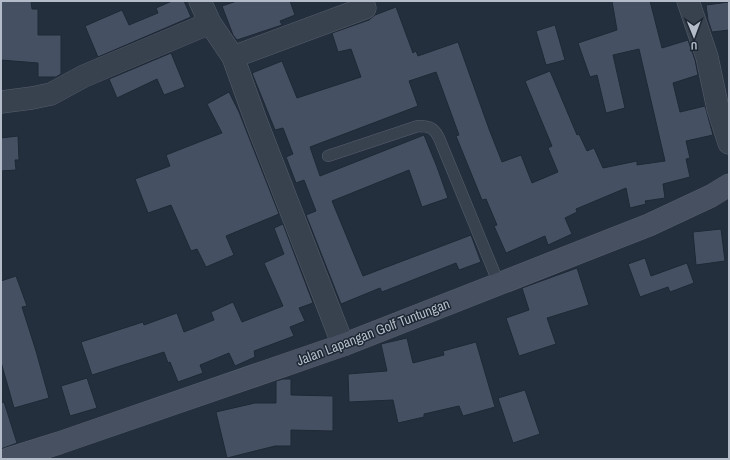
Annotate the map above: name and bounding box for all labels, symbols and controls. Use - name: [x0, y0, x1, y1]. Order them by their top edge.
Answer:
- north arrow: [674, 16, 714, 56]
- text: U: [691, 39, 698, 53]
- street label: Jalan Lapangan Golf Tuntungan: [294, 294, 452, 370]

